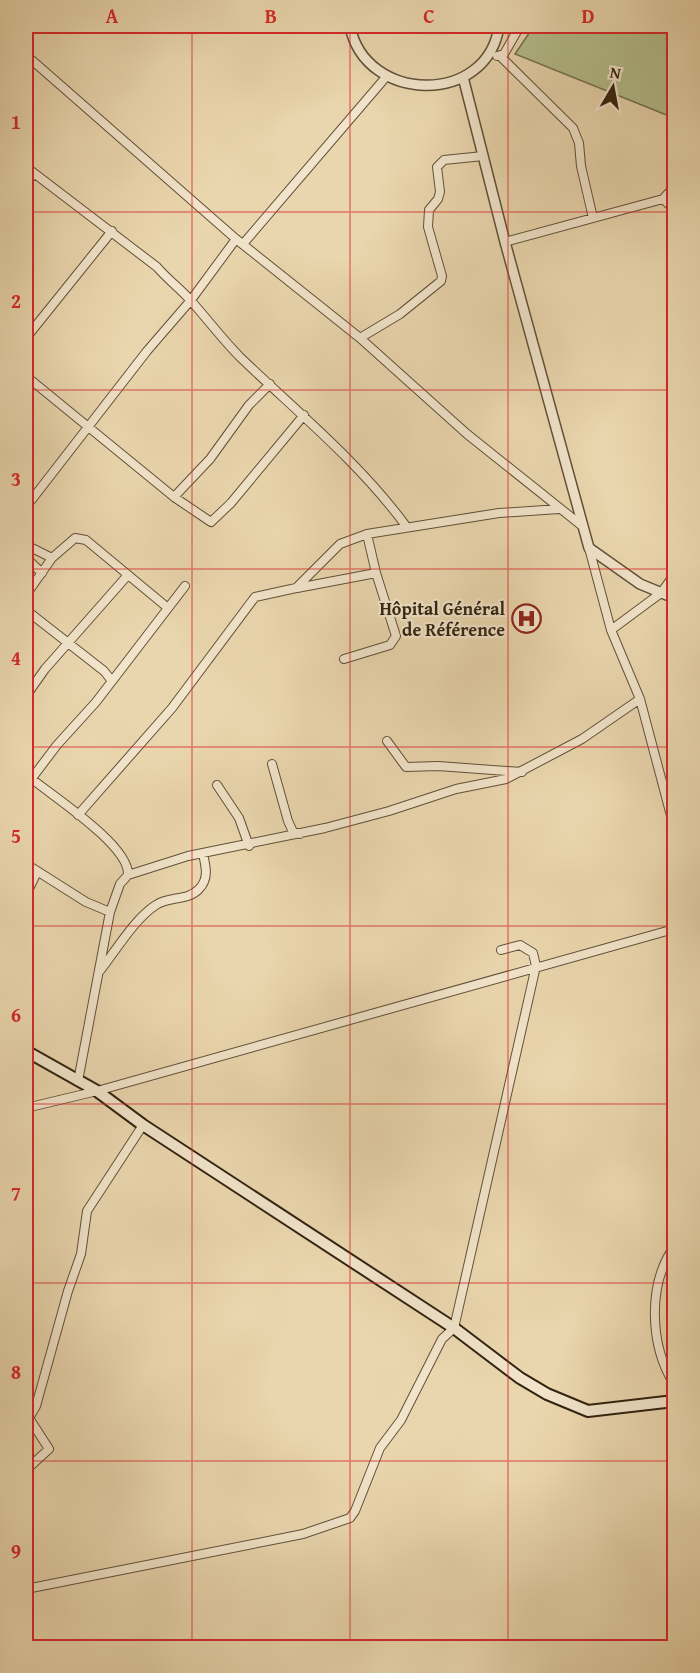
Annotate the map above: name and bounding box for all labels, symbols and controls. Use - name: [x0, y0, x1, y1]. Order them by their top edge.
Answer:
- text: A: [106, 1, 119, 30]
- text: B: [265, 1, 277, 30]
- text: C: [423, 1, 435, 30]
- text: D: [581, 1, 595, 30]
- north arrow: [583, 57, 643, 117]
- text: N: [608, 59, 623, 85]
- text: 1: [11, 107, 21, 136]
- text: 2: [11, 286, 21, 315]
- text: 3: [11, 464, 21, 493]
- place label: Hôpital Général de Référence: [379, 595, 505, 643]
- hospital icon: Hôpital Général de Référence: [510, 603, 542, 635]
- text: 4: [11, 643, 21, 672]
- text: 5: [11, 821, 21, 850]
- text: 6: [11, 1000, 21, 1029]
- text: 7: [11, 1178, 21, 1207]
- text: 8: [11, 1357, 21, 1386]
- text: 9: [11, 1536, 21, 1565]

